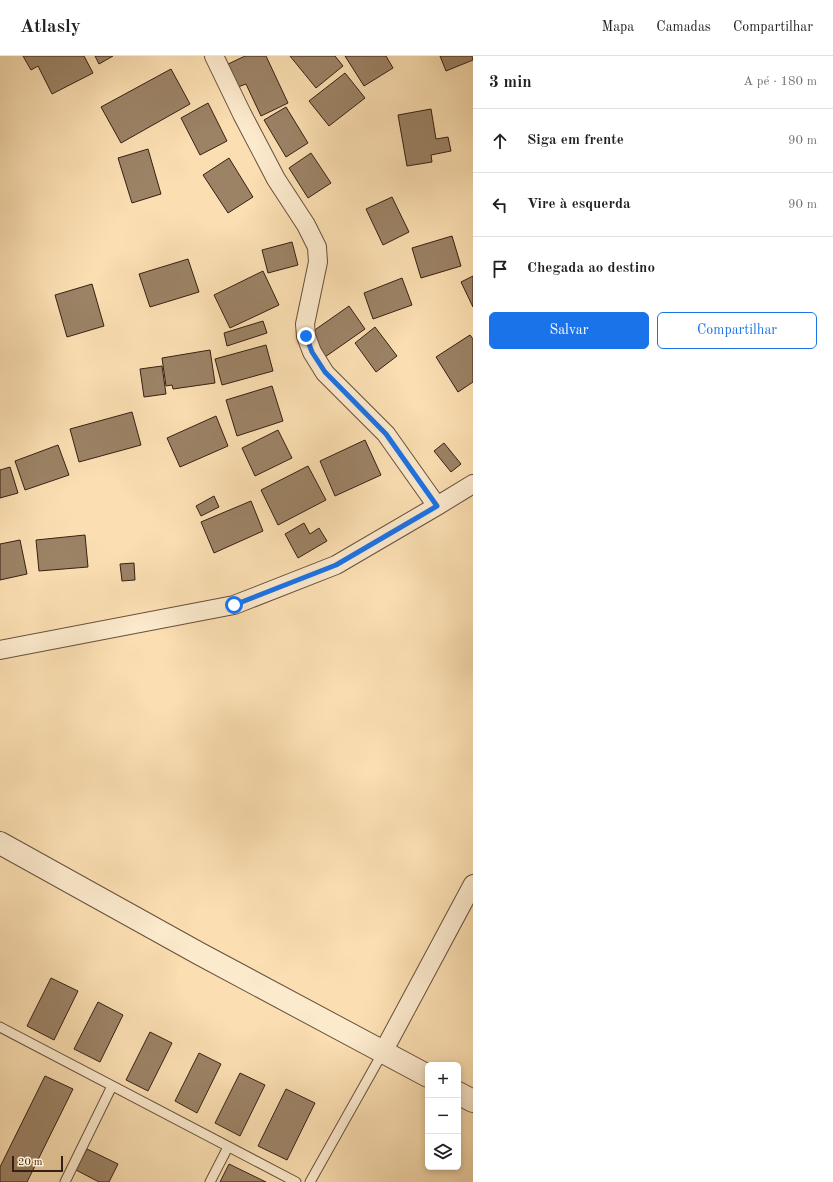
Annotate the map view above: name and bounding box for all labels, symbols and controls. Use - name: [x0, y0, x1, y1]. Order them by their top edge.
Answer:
- text: Atlasly: [20, 18, 81, 37]
- text: Mapa: [601, 20, 634, 34]
- text: Camadas: [656, 20, 711, 34]
- text: Compartilhar: [733, 20, 813, 34]
- text: 3 min: [489, 74, 532, 91]
- text: A pé · 180 m: [743, 75, 817, 88]
- icon: ahead: [489, 130, 511, 152]
- text: Siga em frente: [527, 133, 624, 148]
- text: 90 m: [788, 134, 817, 147]
- icon: left: [489, 194, 511, 216]
- text: Vire à esquerda: [527, 197, 631, 212]
- text: 90 m: [788, 198, 817, 211]
- icon: arrive: [489, 258, 511, 280]
- text: Chegada ao destino: [527, 261, 655, 276]
- button: Salvar: [489, 312, 649, 349]
- button: Compartilhar: [657, 312, 817, 349]
- route end: [297, 327, 315, 345]
- route start: [225, 596, 243, 614]
- map controls: [425, 1062, 461, 1170]
- button: +: [425, 1062, 461, 1098]
- button: −: [425, 1098, 461, 1134]
- button: layers: [425, 1134, 461, 1170]
- scale bar: [12, 1154, 63, 1173]
- text: 20 m: [18, 1157, 43, 1168]

